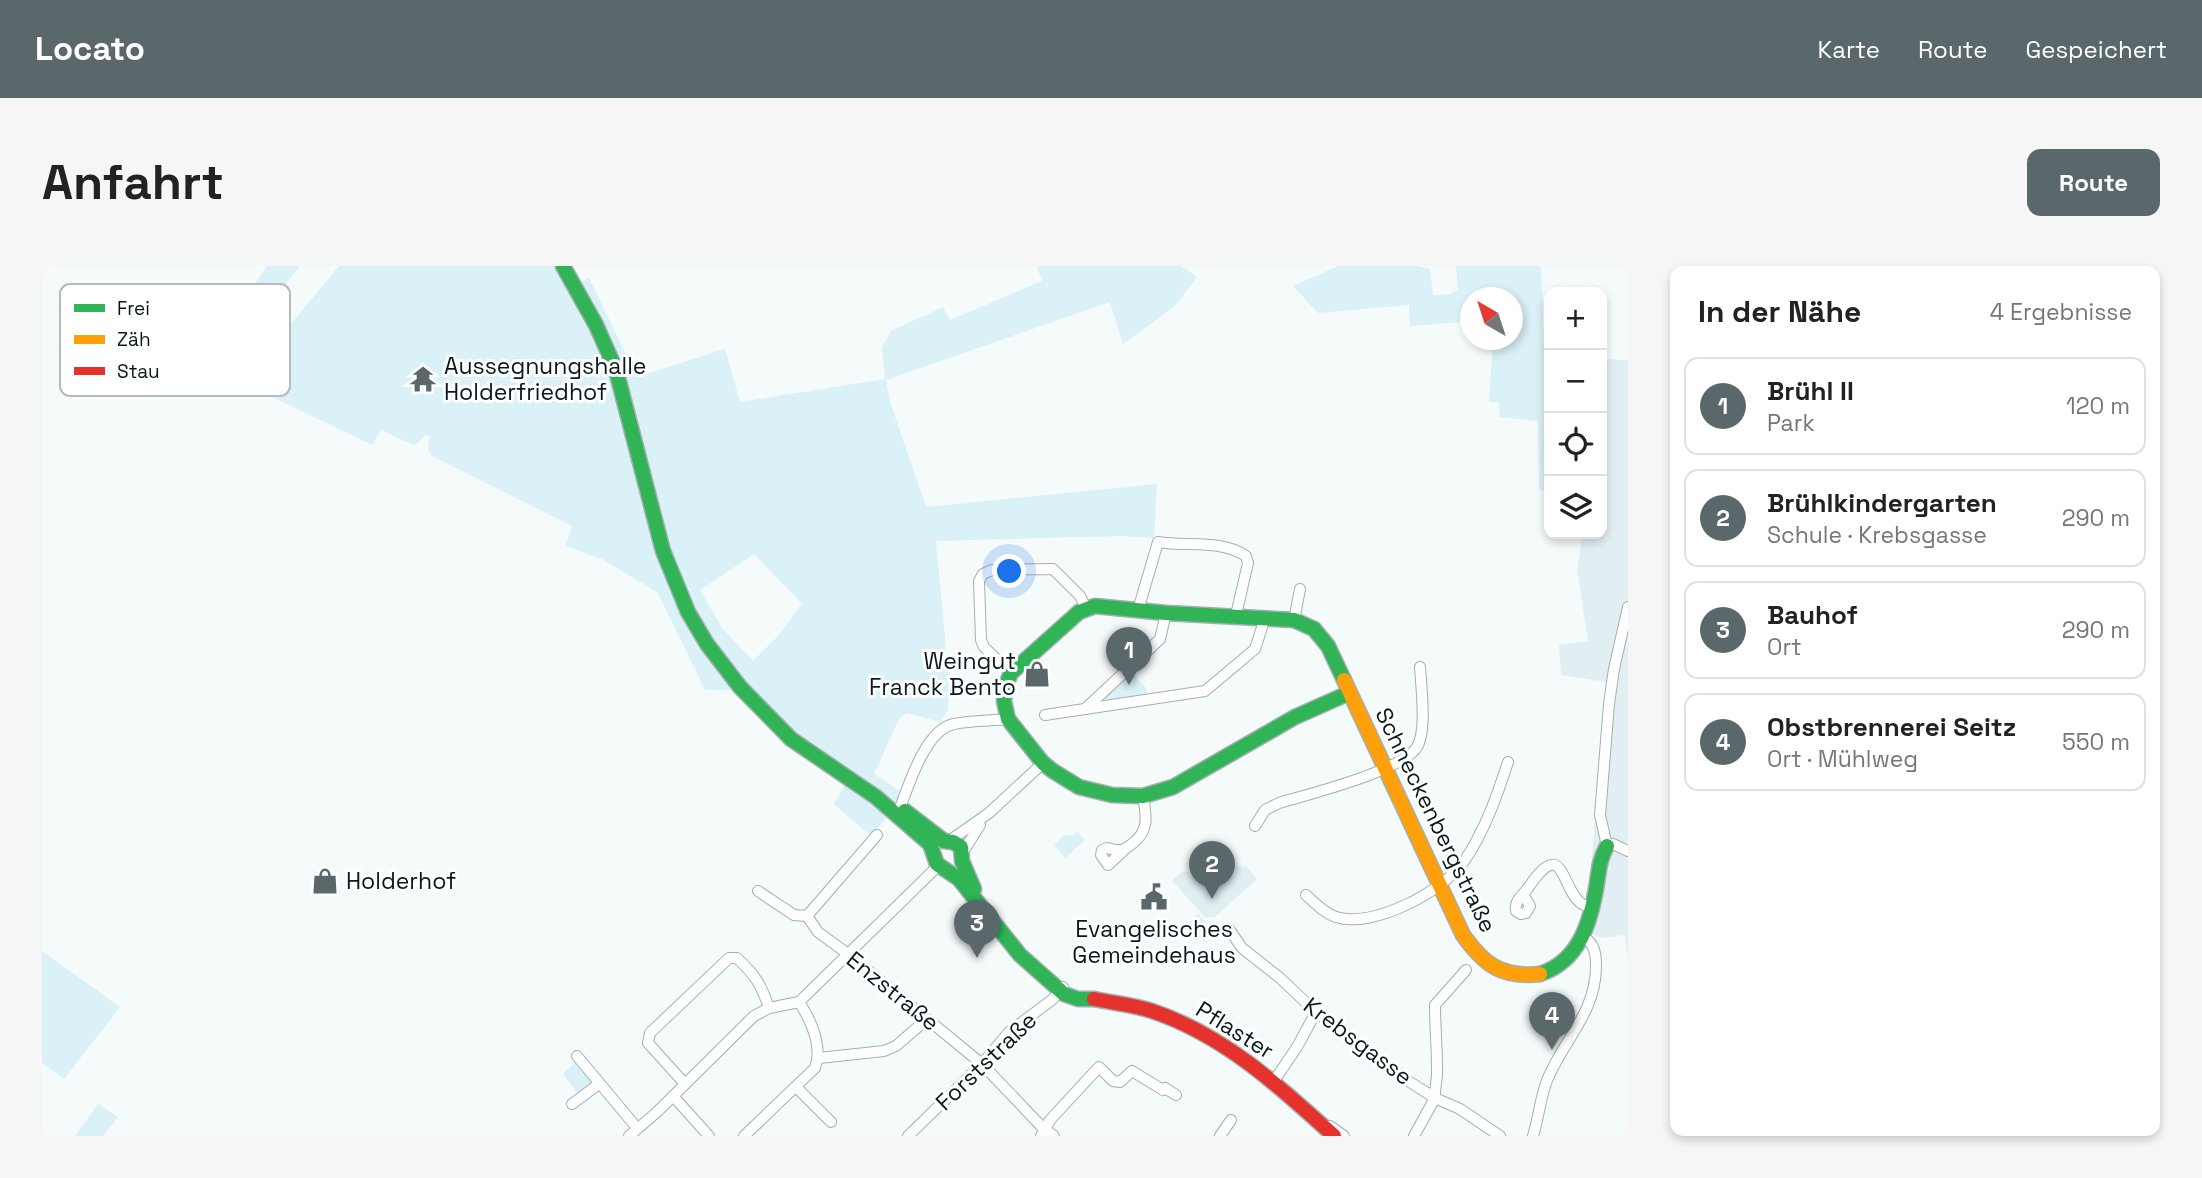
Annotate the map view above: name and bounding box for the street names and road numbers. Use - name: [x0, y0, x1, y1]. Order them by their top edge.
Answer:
- street label: Schneckenbergstraße: [1369, 703, 1503, 937]
- street label: Enzstraße: [840, 944, 946, 1038]
- street label: Krebsgasse: [1298, 990, 1418, 1092]
- street label: Pflaster: [1190, 994, 1280, 1066]
- street label: Forststraße: [929, 1005, 1043, 1117]

